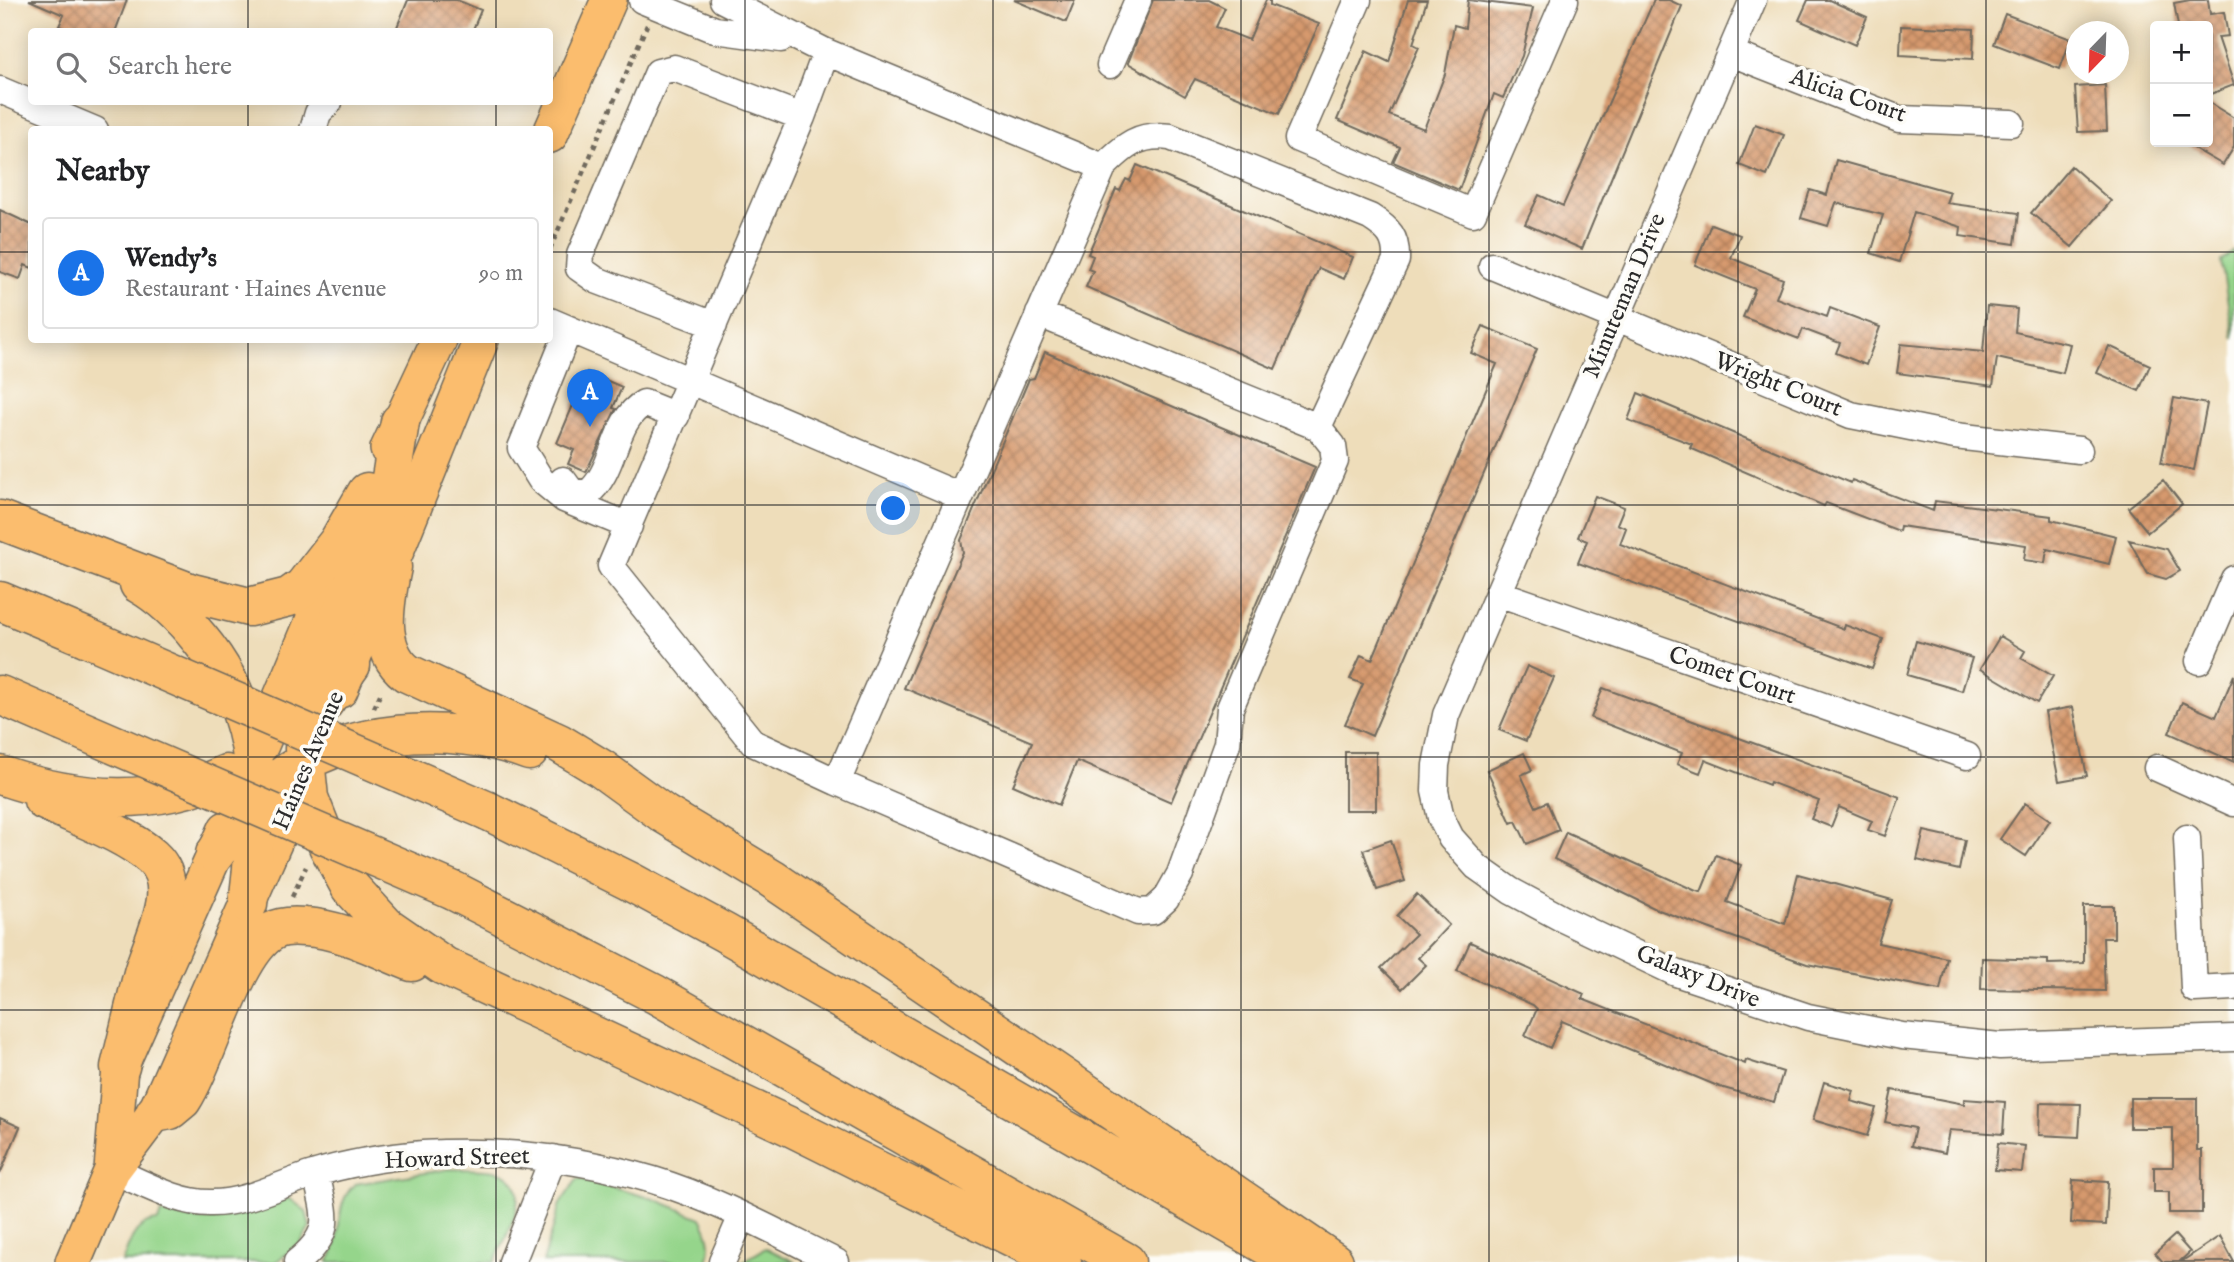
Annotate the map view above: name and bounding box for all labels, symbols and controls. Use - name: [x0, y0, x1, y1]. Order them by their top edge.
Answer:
- north arrow: [2066, 21, 2129, 84]
- map controls: [2150, 21, 2213, 147]
- button: +: [2150, 21, 2213, 84]
- search box: [28, 28, 553, 105]
- icon: search: [52, 48, 90, 86]
- text: Search here: [108, 50, 232, 83]
- street label: Alicia Court: [1785, 61, 1910, 130]
- button: −: [2150, 84, 2213, 147]
- text: Nearby: [56, 153, 149, 191]
- street label: Minuteman Drive: [1576, 209, 1674, 383]
- text: Wendy's: [125, 242, 217, 275]
- text: A: [73, 259, 89, 288]
- text: 90 m: [479, 259, 523, 288]
- text: Restaurant · Haines Avenue: [125, 275, 386, 304]
- street label: Wright Court: [1709, 345, 1847, 425]
- pin: A: [567, 369, 613, 427]
- your location: [876, 491, 910, 525]
- street label: Comet Court: [1664, 640, 1800, 712]
- street label: Haines Avenue: [266, 687, 352, 835]
- street label: Galaxy Drive: [1631, 938, 1765, 1016]
- street label: Howard Street: [384, 1141, 530, 1177]

